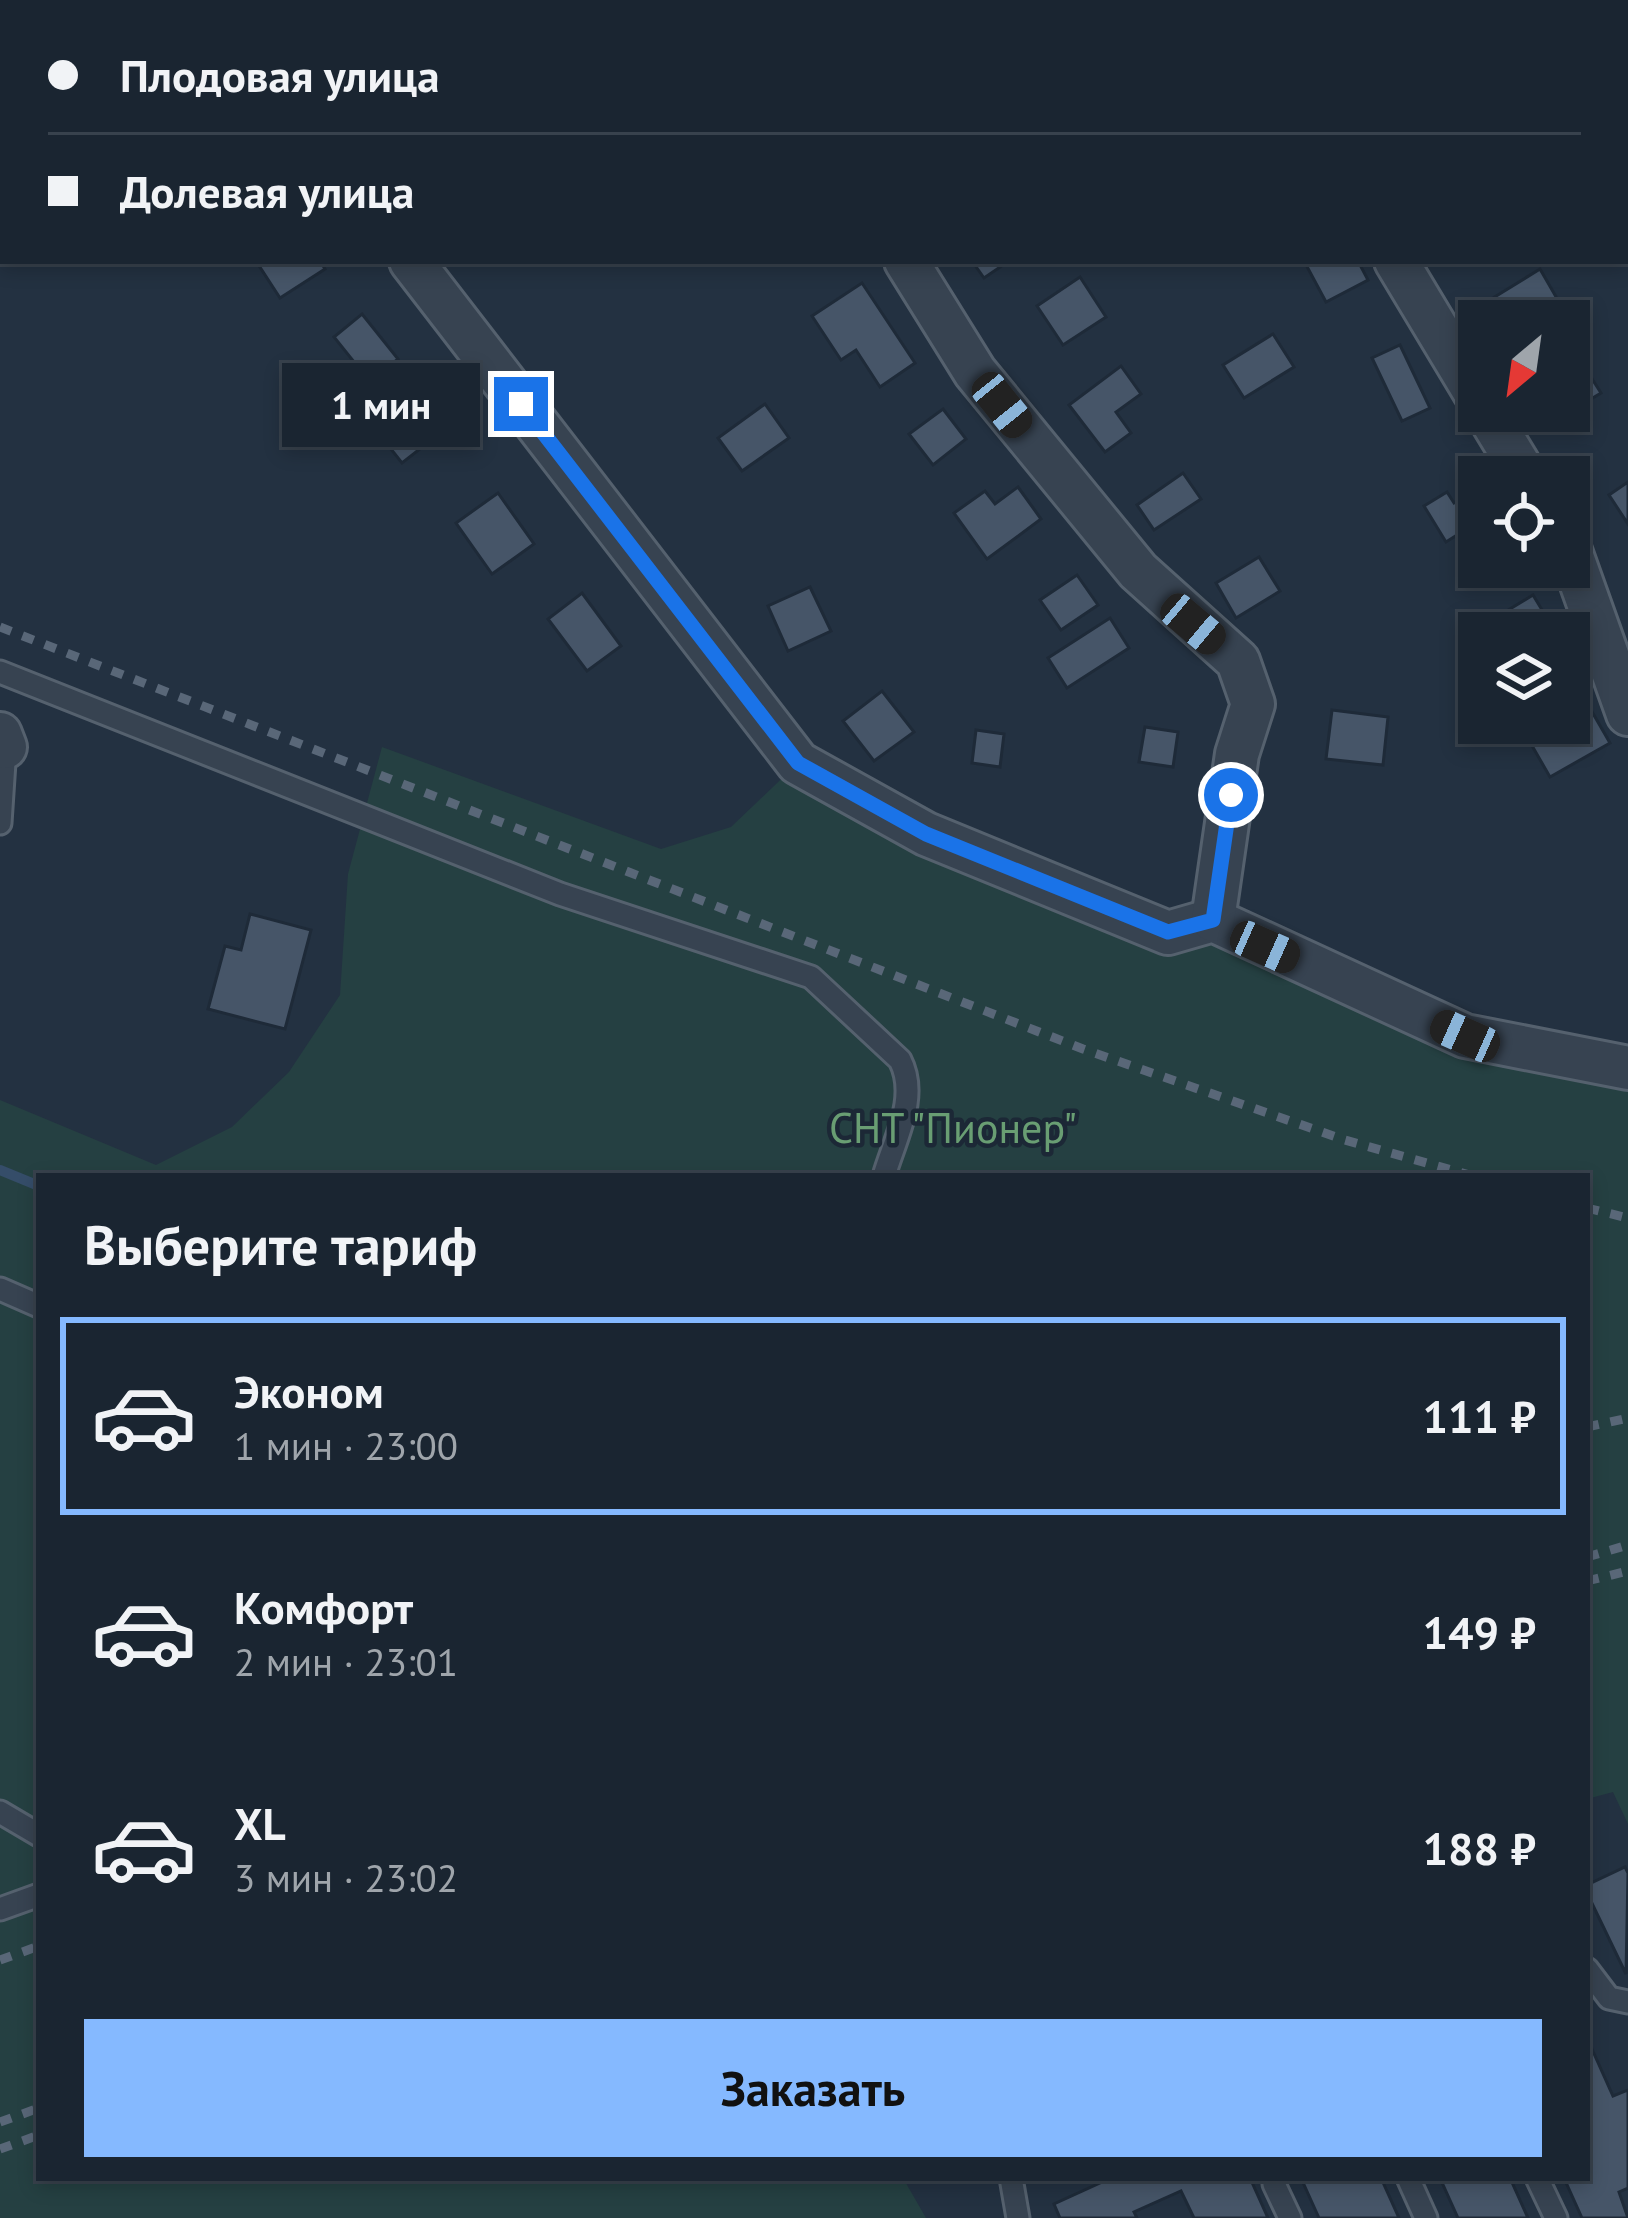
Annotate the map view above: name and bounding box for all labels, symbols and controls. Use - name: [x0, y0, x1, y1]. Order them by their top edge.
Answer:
- text: Плодовая улица: [120, 46, 440, 104]
- text: Долевая улица: [120, 162, 414, 220]
- north arrow: [1458, 300, 1590, 432]
- map controls: [1458, 300, 1590, 744]
- callout: 1 мин: [281, 362, 479, 446]
- car: [965, 366, 1039, 444]
- route end: [494, 377, 548, 431]
- text: 1 мин: [331, 379, 431, 430]
- button: locate: [1458, 456, 1590, 588]
- car: [1154, 587, 1232, 661]
- button: layers: [1458, 612, 1590, 744]
- route start: [1204, 768, 1258, 822]
- car: [1225, 916, 1305, 978]
- car: [1425, 1005, 1505, 1067]
- park label: СНТ "Пионер": [829, 1100, 1077, 1155]
- text: Выберите тариф: [84, 1210, 477, 1280]
- icon: car: [90, 1362, 198, 1470]
- text: Эконом: [234, 1362, 384, 1420]
- text: 111 ₽: [1423, 1387, 1536, 1445]
- text: 1 мин · 23:00: [234, 1420, 458, 1471]
- icon: car: [90, 1578, 198, 1686]
- text: Комфорт: [234, 1578, 413, 1636]
- text: 149 ₽: [1423, 1603, 1536, 1661]
- text: 2 мин · 23:01: [234, 1636, 458, 1687]
- icon: car: [90, 1794, 198, 1902]
- text: XL: [234, 1794, 286, 1852]
- text: 188 ₽: [1423, 1819, 1536, 1877]
- text: 3 мин · 23:02: [234, 1852, 458, 1903]
- button: Заказать: [84, 2019, 1542, 2157]

